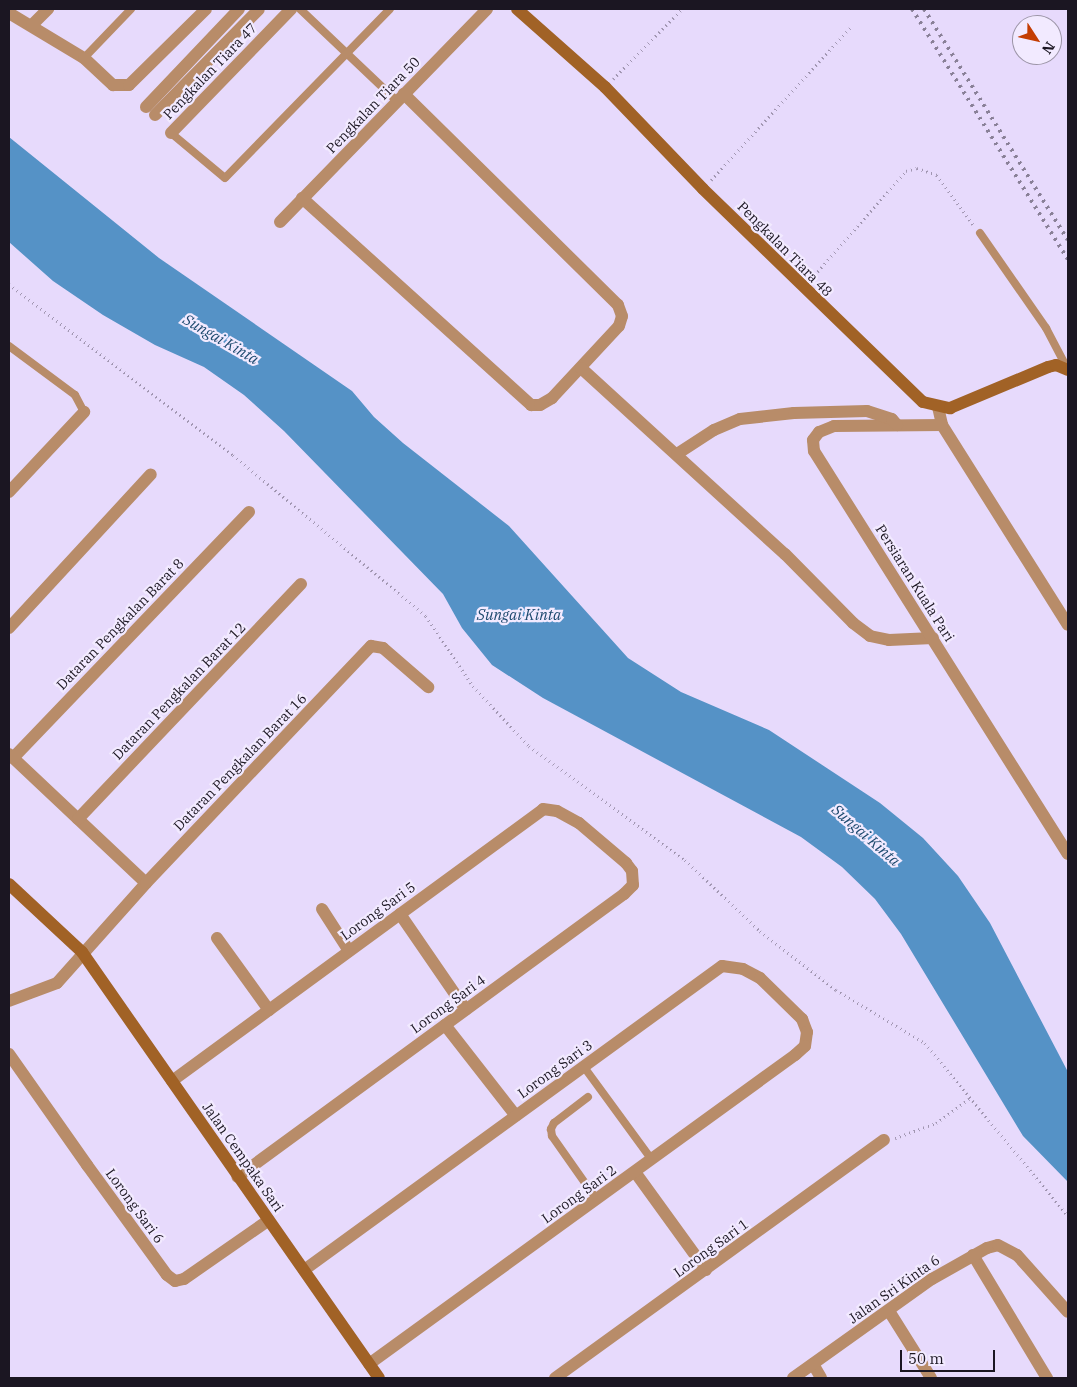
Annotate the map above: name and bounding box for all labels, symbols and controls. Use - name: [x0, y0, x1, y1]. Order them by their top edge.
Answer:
- north arrow: [1012, 15, 1062, 65]
- street label: Pengkalan Tiara 47: [160, 19, 260, 123]
- text: N: [1038, 38, 1059, 58]
- street label: Pengkalan Tiara 50: [323, 53, 423, 157]
- street label: Pengkalan Tiara 48: [734, 198, 836, 300]
- water label: Sungai Kinta: [180, 310, 262, 368]
- street label: Persiaran Kuala Pari: [872, 521, 958, 645]
- street label: Dataran Pengkalan Barat 8: [53, 555, 187, 693]
- water label: Sungai Kinta: [477, 606, 561, 624]
- street label: Dataran Pengkalan Barat 12: [109, 619, 249, 763]
- street label: Dataran Pengkalan Barat 16: [170, 690, 310, 834]
- water label: Sungai Kinta: [828, 801, 904, 869]
- street label: Lorong Sari 5: [337, 878, 419, 944]
- street label: Lorong Sari 4: [407, 971, 489, 1037]
- street label: Lorong Sari 3: [514, 1036, 596, 1102]
- street label: Jalan Cempaka Sari: [199, 1099, 287, 1215]
- street label: Lorong Sari 2: [538, 1161, 620, 1227]
- street label: Lorong Sari 6: [102, 1165, 168, 1247]
- street label: Lorong Sari 1: [670, 1215, 752, 1281]
- street label: Jalan Sri Kinta 6: [845, 1251, 943, 1327]
- scale bar: [902, 1340, 997, 1372]
- text: 50 m: [908, 1349, 944, 1368]

